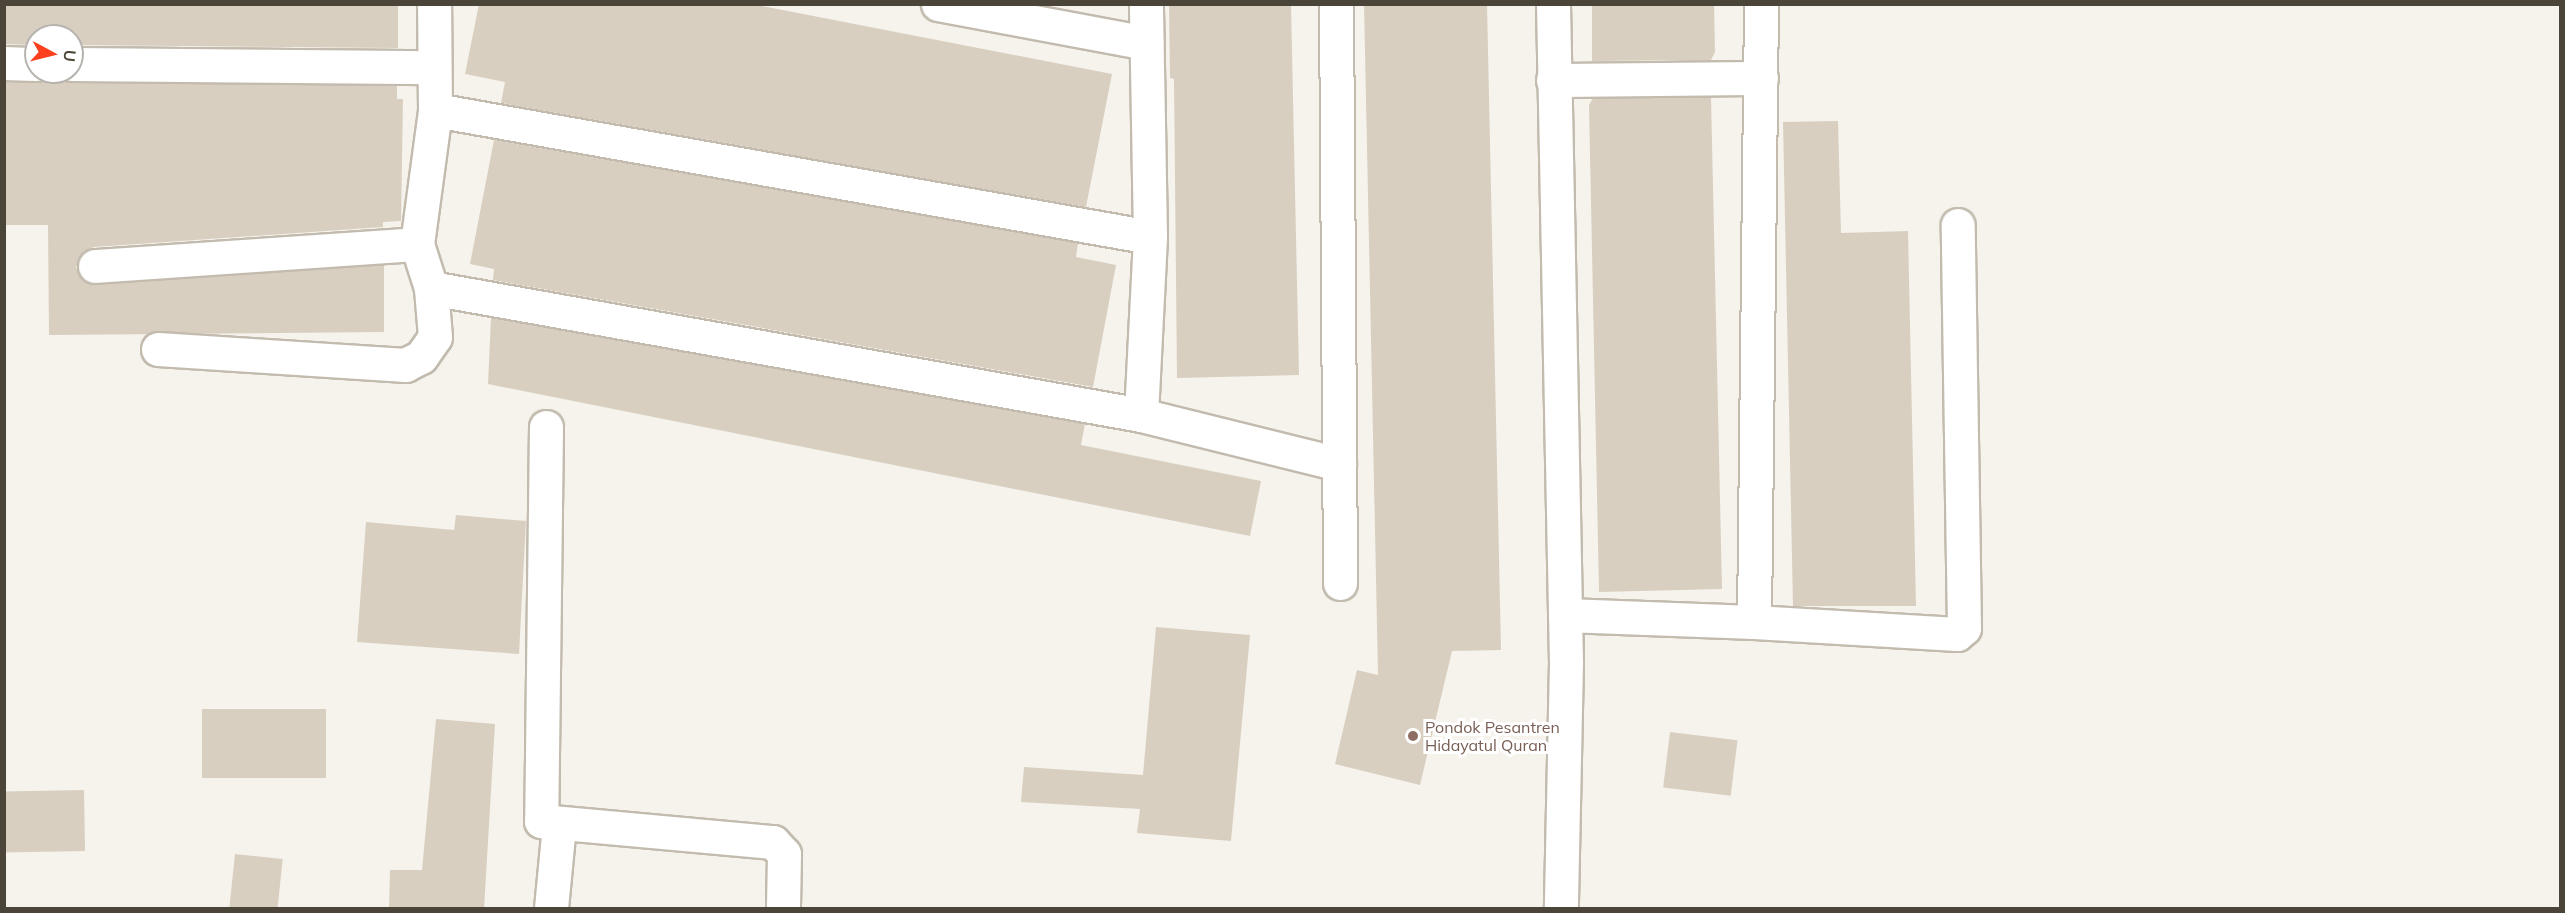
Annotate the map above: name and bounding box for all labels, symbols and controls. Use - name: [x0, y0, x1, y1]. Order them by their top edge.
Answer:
- north arrow: [24, 24, 84, 84]
- text: U: [59, 49, 81, 63]
- place label: Pondok Pesantren Hidayatul Quran: [1425, 717, 1560, 755]
- marker: Pondok Pesantren Hidayatul Quran: [1406, 729, 1420, 743]

